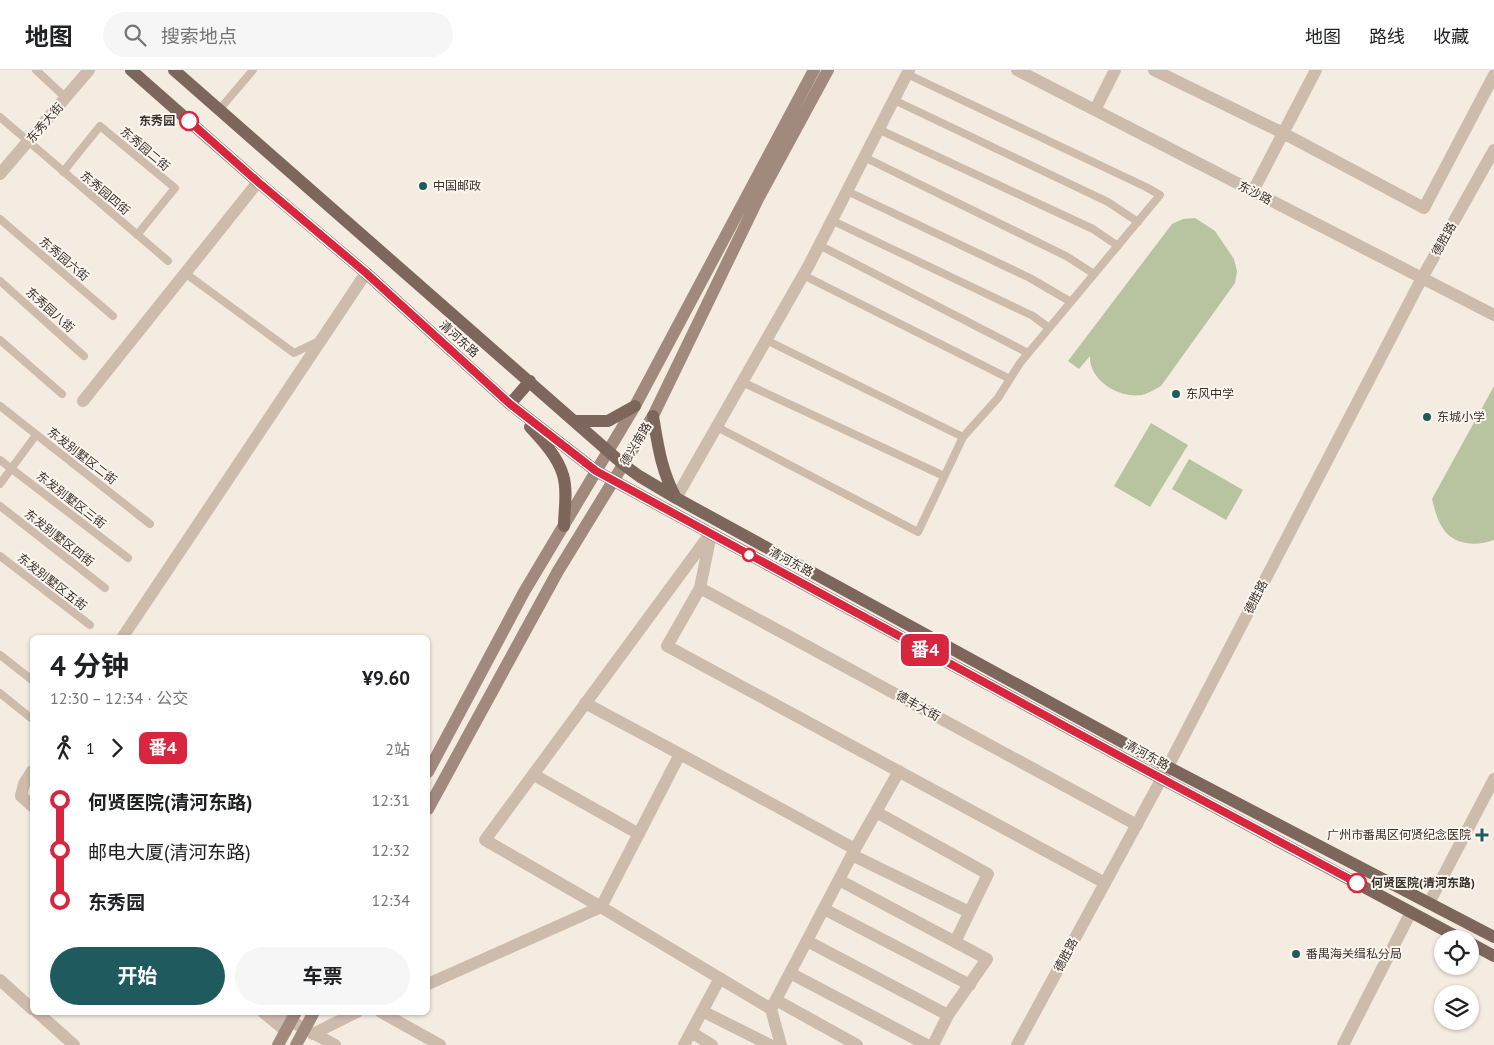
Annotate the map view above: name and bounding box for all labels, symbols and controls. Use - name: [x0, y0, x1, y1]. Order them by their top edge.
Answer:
- search box: [103, 12, 453, 57]
- text: 地图: [25, 21, 73, 52]
- icon: search: [121, 21, 149, 49]
- text: 搜索地点: [161, 24, 237, 48]
- text: 地图: [1305, 25, 1341, 48]
- text: 路线: [1369, 25, 1405, 48]
- text: 收藏: [1433, 25, 1469, 48]
- street label: 东秀大街: [23, 100, 66, 146]
- marker: 东秀园: [179, 111, 199, 131]
- place label: 东秀园: [139, 113, 175, 128]
- street label: 东秀园二街: [118, 124, 173, 174]
- street label: 东秀园四街: [78, 168, 133, 218]
- place label: 中国邮政: [433, 178, 481, 193]
- street label: 东沙路: [1236, 178, 1275, 207]
- marker: 中国邮政: [417, 180, 429, 192]
- street label: 德胜路: [1428, 219, 1459, 258]
- street label: 东秀园六街: [37, 234, 92, 284]
- street label: 东秀园八街: [23, 284, 78, 335]
- street label: 清河东路: [436, 317, 482, 360]
- place label: 东风中学: [1186, 386, 1234, 401]
- marker: 东风中学: [1170, 388, 1182, 400]
- place label: 东城小学: [1437, 409, 1485, 424]
- marker: 东城小学: [1421, 411, 1433, 423]
- street label: 德兴南路: [617, 419, 654, 468]
- street label: 东发别墅区二街: [45, 424, 120, 487]
- street label: 东发别墅区三街: [34, 468, 109, 531]
- street label: 东发别墅区四街: [22, 506, 97, 569]
- street label: 清河东路: [767, 544, 816, 579]
- unlabelled marker: [742, 548, 756, 562]
- street label: 东发别墅区五街: [15, 550, 90, 613]
- street label: 德胜路: [1241, 577, 1270, 616]
- line badge: 番4: [902, 634, 948, 666]
- text: 番4: [911, 638, 939, 661]
- text: 4 分钟: [50, 647, 129, 684]
- text: ¥9.60: [362, 666, 410, 690]
- street label: 德丰大街: [894, 687, 943, 724]
- text: 12:30 – 12:34 · 公交: [50, 688, 188, 708]
- icon: walk: [50, 734, 78, 762]
- icon: forward: [103, 734, 131, 762]
- text: 番4: [149, 736, 177, 759]
- street label: 清河东路: [1123, 737, 1172, 772]
- text: 1: [86, 738, 95, 758]
- text: 2站: [385, 739, 410, 759]
- text: 何贤医院(清河东路): [88, 790, 252, 814]
- text: 12:31: [372, 790, 410, 810]
- place label: 广州市番禺区何贤纪念医院: [1327, 827, 1471, 842]
- marker: 广州市番禺区何贤纪念医院: [1475, 828, 1489, 842]
- text: 邮电大厦(清河东路): [88, 840, 251, 864]
- text: 12:32: [372, 840, 410, 860]
- marker: 何贤医院(清河东路): [1347, 873, 1367, 893]
- place label: 何贤医院(清河东路): [1371, 875, 1475, 890]
- text: 东秀园: [88, 890, 145, 914]
- text: 12:34: [372, 890, 410, 910]
- map controls: [1434, 930, 1479, 1030]
- button: locate: [1434, 930, 1479, 975]
- street label: 德胜路: [1050, 935, 1081, 974]
- place label: 番禺海关缉私分局: [1306, 946, 1402, 961]
- button: 开始: [50, 947, 225, 1005]
- button: 车票: [235, 947, 410, 1005]
- marker: 番禺海关缉私分局: [1290, 948, 1302, 960]
- button: layers: [1434, 985, 1479, 1030]

